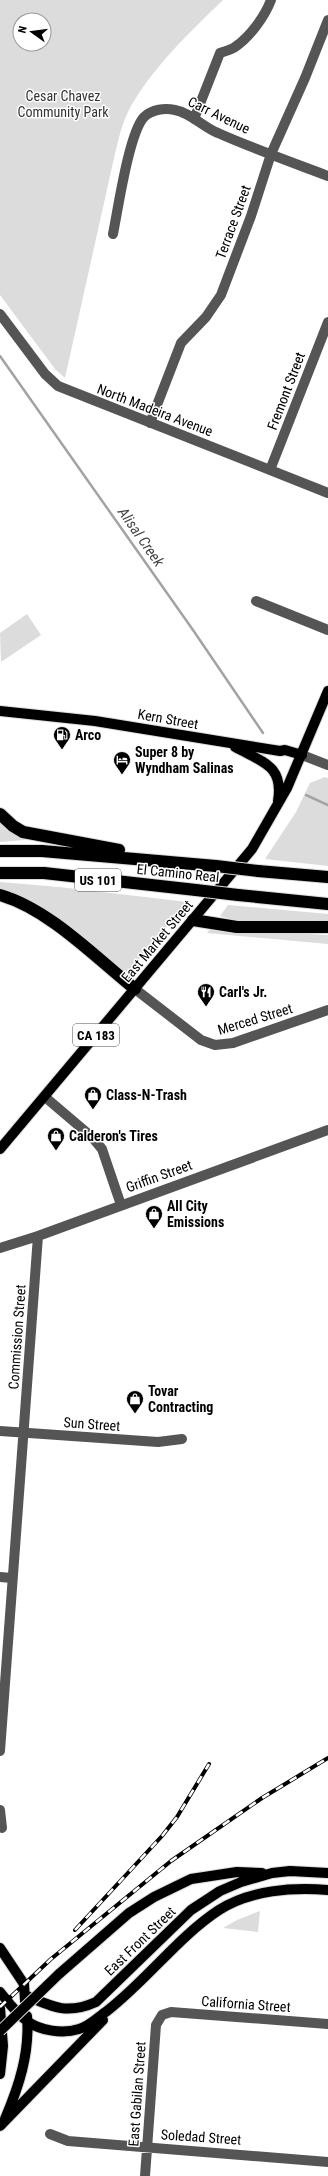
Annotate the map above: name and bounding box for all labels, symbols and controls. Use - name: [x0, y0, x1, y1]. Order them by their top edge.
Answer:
- north arrow: [12, 12, 52, 52]
- text: N: [16, 25, 30, 35]
- park label: Cesar Chavez Community Park: [18, 88, 109, 120]
- street label: Carr Avenue: [186, 93, 253, 137]
- street label: Terrace Street: [212, 183, 254, 261]
- street label: Fremont Street: [264, 350, 308, 432]
- street label: North Madeira Avenue: [95, 381, 216, 440]
- water label: Alisal Creek: [114, 503, 168, 570]
- street label: Kern Street: [137, 706, 199, 732]
- fuel station icon: Arco: [52, 725, 72, 750]
- place label: Arco: [75, 727, 101, 743]
- place label: Super 8 by Wyndham Salinas: [135, 744, 234, 776]
- hotel icon: Super 8 by Wyndham Salinas: [112, 750, 132, 775]
- street label: El Camino Real: [136, 861, 220, 885]
- road number: US 101: [75, 869, 121, 891]
- street label: East Market Street: [118, 897, 196, 985]
- restaurant icon: Carl's Jr.: [196, 982, 216, 1007]
- place label: Carl's Jr.: [219, 984, 267, 1000]
- street label: Merced Street: [216, 1000, 294, 1038]
- road number: CA 183: [73, 1024, 119, 1046]
- shop icon: Class-N-Trash: [83, 1085, 103, 1110]
- place label: Class-N-Trash: [106, 1087, 187, 1103]
- shop icon: Calderon's Tires: [46, 1126, 66, 1151]
- place label: Calderon's Tires: [69, 1128, 158, 1144]
- street label: Griffin Street: [124, 1157, 194, 1195]
- place label: All City Emissions: [167, 1198, 224, 1230]
- shop icon: All City Emissions: [144, 1204, 164, 1229]
- street label: Commission Street: [5, 1284, 29, 1390]
- place label: Tovar Contracting: [148, 1383, 213, 1415]
- shop icon: Tovar Contracting: [125, 1389, 145, 1414]
- street label: Sun Street: [63, 1414, 121, 1434]
- street label: East Front Street: [101, 1903, 179, 1979]
- street label: California Street: [201, 1993, 291, 2015]
- street label: East Gabilan Street: [125, 2041, 149, 2147]
- street label: Soledad Street: [160, 2126, 242, 2148]

